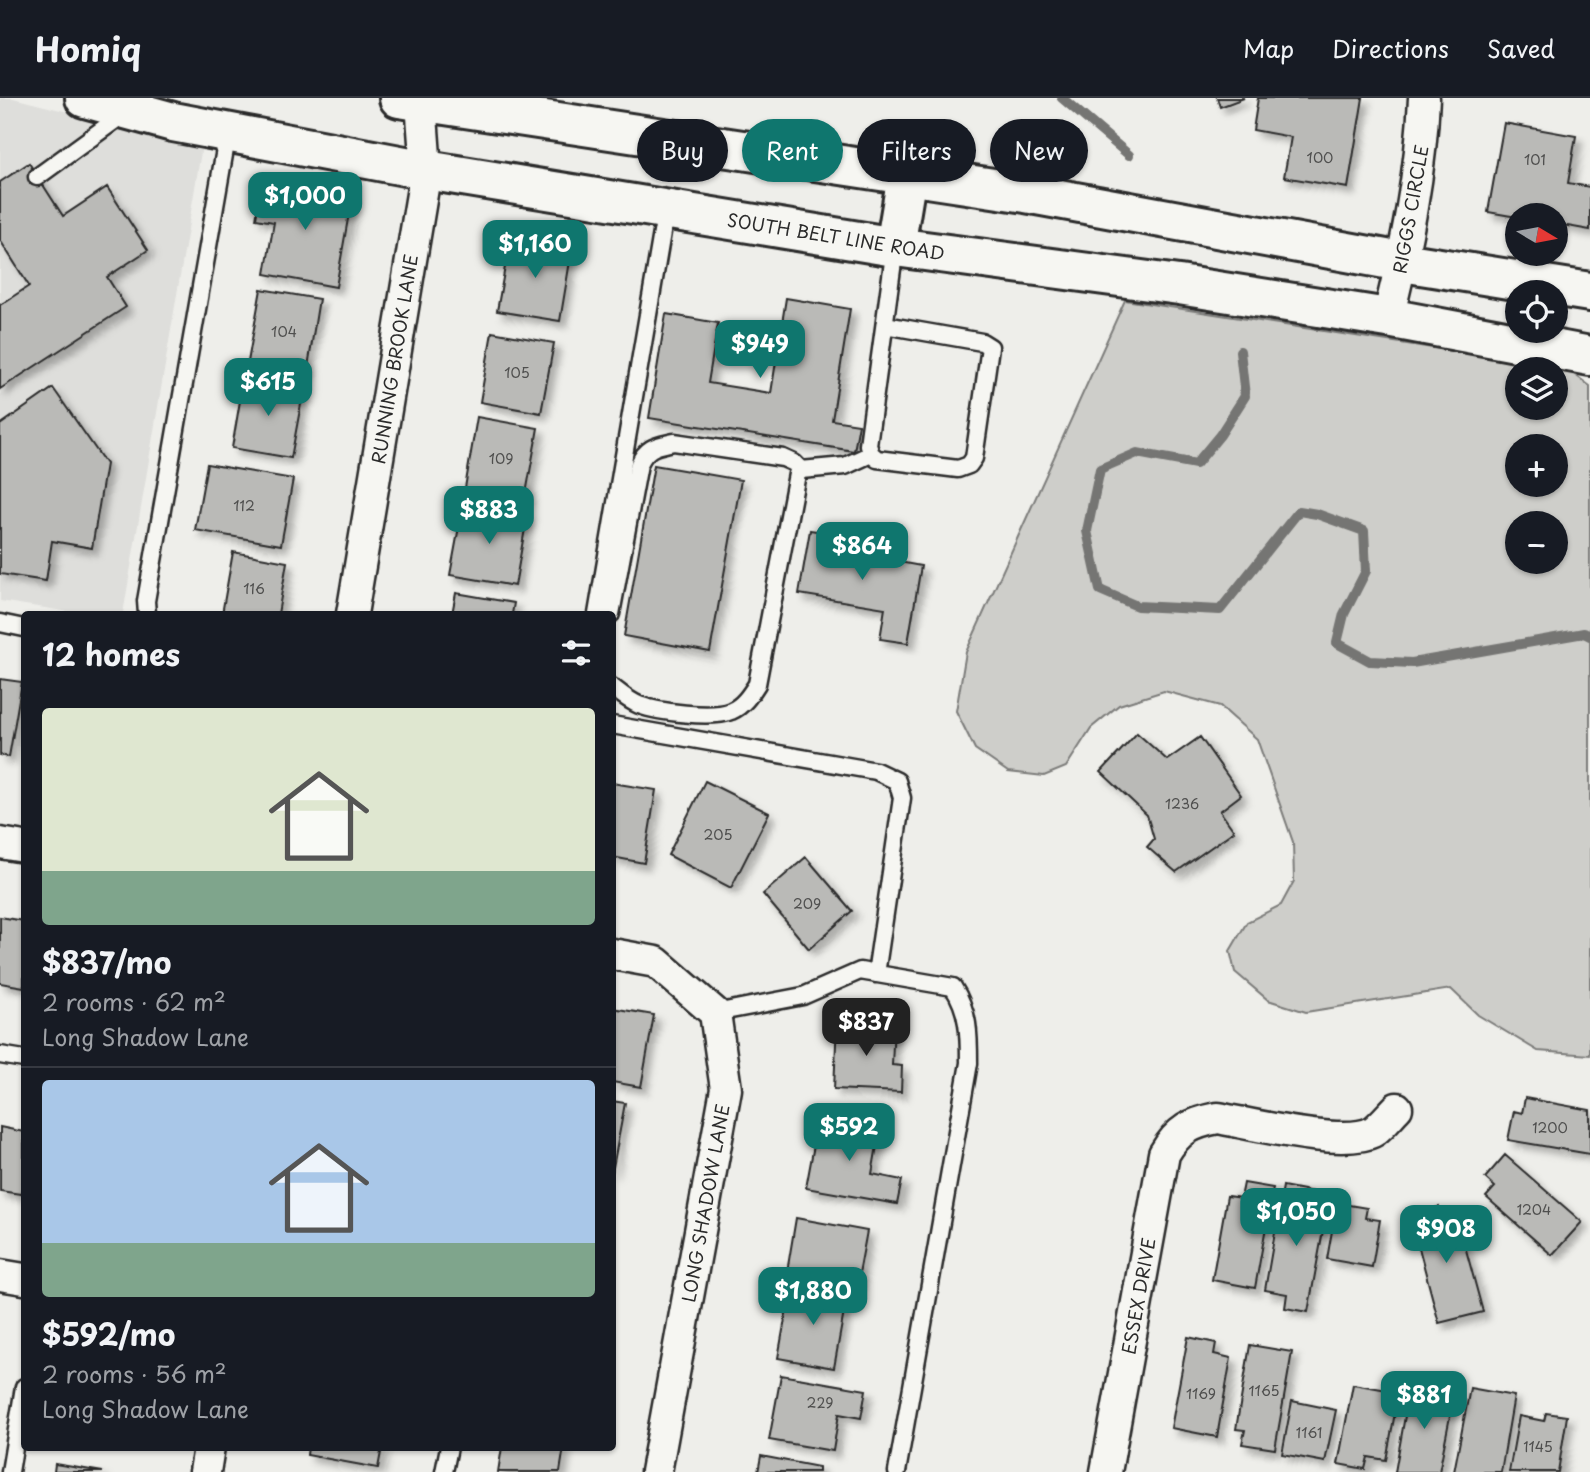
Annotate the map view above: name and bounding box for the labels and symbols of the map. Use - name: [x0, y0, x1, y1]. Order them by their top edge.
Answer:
- street label: RIGGS CIRCLE: [1385, 142, 1435, 276]
- house number: 100: [1307, 147, 1333, 168]
- house number: 101: [1524, 149, 1546, 170]
- pin: $1,000: [248, 172, 362, 232]
- north arrow: [1505, 203, 1568, 266]
- street label: SOUTH BELT LINE ROAD: [725, 205, 947, 267]
- pin: $1,160: [478, 220, 592, 280]
- street label: RUNNING BROOK LANE: [364, 252, 424, 466]
- pin: $949: [719, 320, 801, 380]
- house number: 104: [271, 321, 297, 342]
- pin: $615: [227, 358, 309, 418]
- house number: 105: [504, 362, 530, 383]
- house number: 109: [489, 448, 513, 469]
- pin: $883: [448, 486, 530, 546]
- house number: 112: [233, 495, 255, 516]
- pin: $864: [821, 522, 903, 582]
- house number: 116: [243, 578, 265, 599]
- house number: 1236: [1165, 793, 1199, 814]
- house number: 205: [704, 824, 732, 845]
- house number: 209: [793, 893, 821, 914]
- pin: $837: [825, 998, 907, 1058]
- street label: LONG SHADOW LANE: [674, 1102, 736, 1304]
- pin: $592: [808, 1104, 890, 1163]
- house number: 1200: [1532, 1117, 1568, 1138]
- pin: $1,050: [1239, 1188, 1353, 1248]
- house number: 1204: [1517, 1199, 1551, 1220]
- pin: $908: [1405, 1206, 1487, 1265]
- street label: ESSEX DRIVE: [1114, 1235, 1162, 1357]
- pin: $1,880: [756, 1268, 870, 1327]
- pin: $881: [1383, 1372, 1465, 1431]
- house number: 1165: [1249, 1380, 1279, 1401]
- house number: 1169: [1186, 1383, 1216, 1404]
- house number: 229: [807, 1392, 833, 1413]
- house number: 1161: [1296, 1422, 1322, 1443]
- house number: 1145: [1523, 1436, 1553, 1457]

